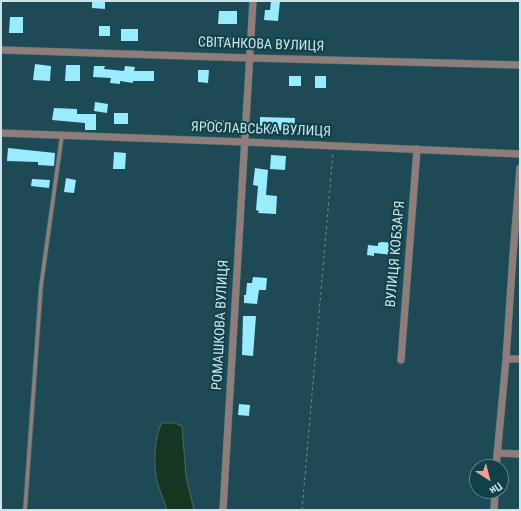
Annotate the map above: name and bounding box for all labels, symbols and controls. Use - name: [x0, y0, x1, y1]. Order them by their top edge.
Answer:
- street label: СВІТАНКОВА ВУЛИЦЯ: [198, 34, 324, 56]
- street label: ЯРОСЛАВСЬКА ВУЛИЦЯ: [191, 119, 331, 141]
- street label: ВУЛИЦЯ КОБЗАРЯ: [383, 200, 409, 308]
- street label: РОМАШКОВА ВУЛИЦЯ: [209, 259, 233, 391]
- north arrow: [469, 459, 509, 499]
- text: Пн: [487, 479, 505, 497]

